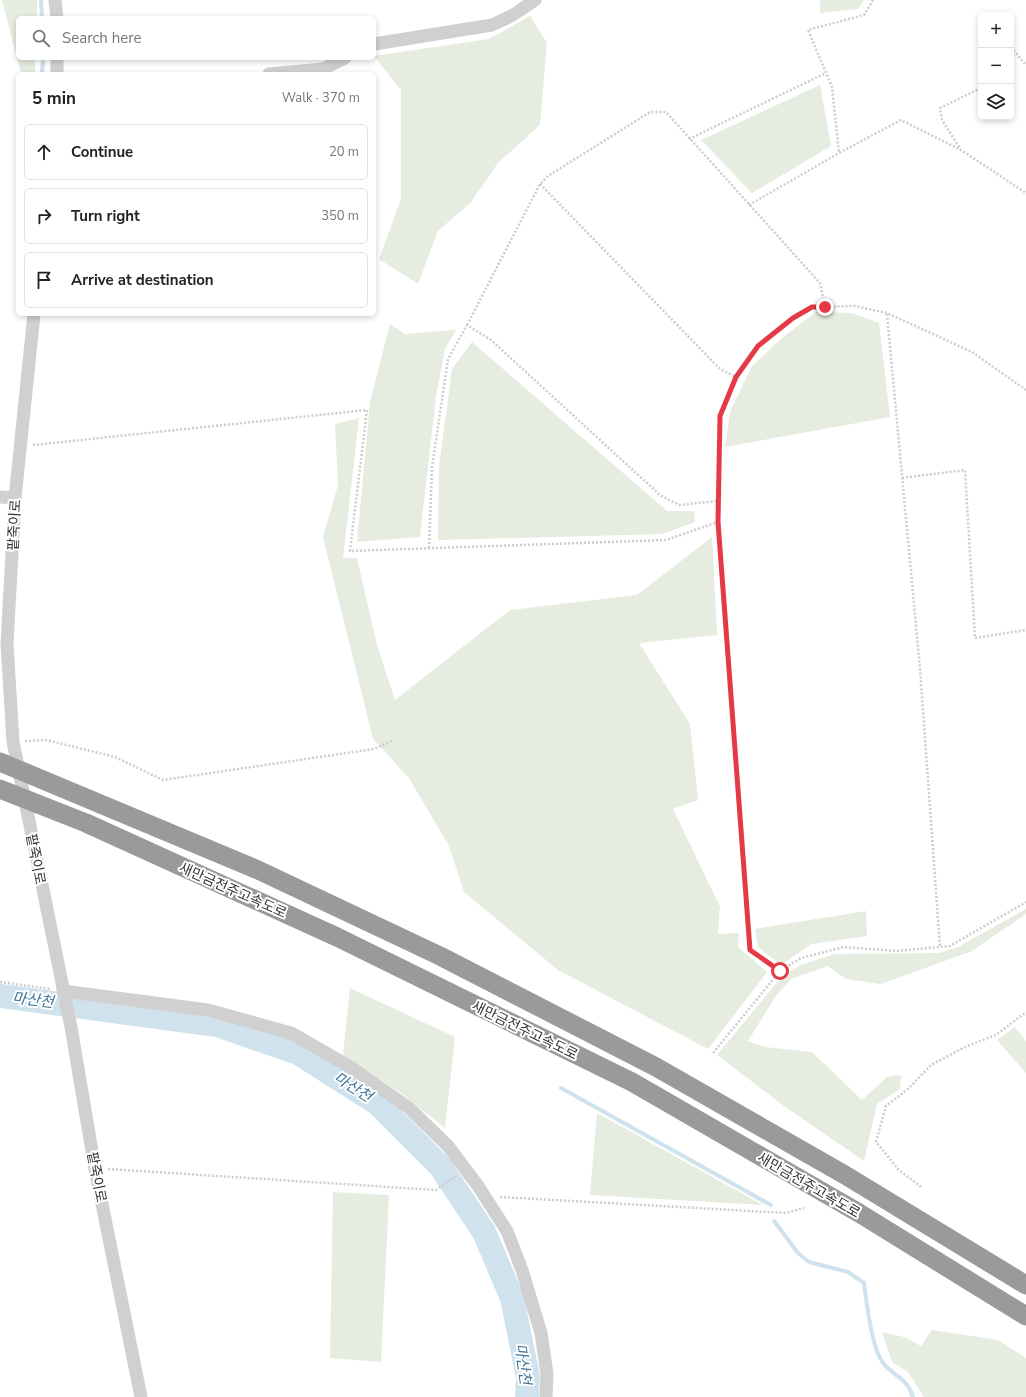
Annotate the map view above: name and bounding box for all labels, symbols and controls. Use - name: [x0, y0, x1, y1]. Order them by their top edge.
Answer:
- map controls: [978, 12, 1014, 120]
- button: +: [978, 12, 1014, 48]
- search box: [16, 16, 376, 60]
- icon: search: [30, 27, 52, 49]
- text: Search here: [62, 28, 142, 48]
- button: −: [978, 48, 1014, 84]
- button: layers: [978, 84, 1014, 120]
- text: 5 min: [32, 87, 76, 110]
- text: Walk · 370 m: [282, 89, 360, 107]
- icon: ahead: [33, 141, 55, 163]
- text: Continue: [71, 142, 133, 162]
- text: 20 m: [329, 143, 359, 161]
- icon: right: [33, 205, 55, 227]
- text: Turn right: [71, 206, 140, 226]
- text: 350 m: [321, 207, 359, 225]
- icon: arrive: [33, 269, 55, 291]
- text: Arrive at destination: [71, 270, 214, 290]
- route end: [816, 298, 834, 316]
- street label: 팥죽이로: [4, 499, 25, 551]
- street label: 팥죽이로: [21, 832, 50, 886]
- street label: 새만금전주고속도로: [176, 858, 290, 923]
- route start: [771, 962, 789, 980]
- water label: 마산천: [11, 988, 57, 1013]
- street label: 새만금전주고속도로: [469, 997, 581, 1064]
- water label: 마산천: [330, 1068, 378, 1108]
- street label: 새만금전주고속도로: [754, 1148, 864, 1223]
- street label: 팥죽이로: [82, 1150, 111, 1204]
- water label: 마산천: [510, 1342, 536, 1388]

